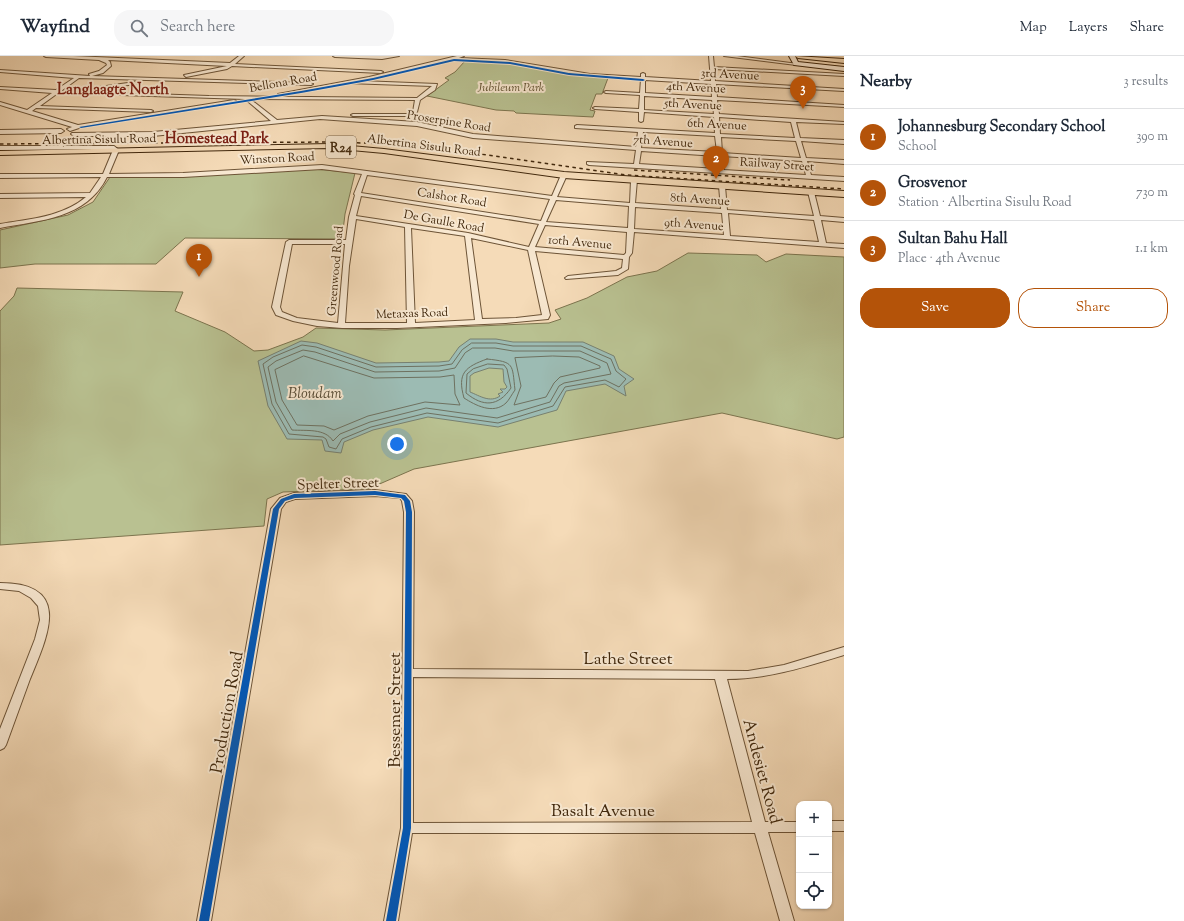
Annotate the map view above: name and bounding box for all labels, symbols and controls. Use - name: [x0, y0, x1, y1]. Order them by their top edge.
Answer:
- search box: [114, 10, 394, 46]
- text: Wayfind: [20, 14, 90, 41]
- icon: search: [128, 17, 150, 39]
- text: Search here: [160, 17, 235, 38]
- text: Map: [1020, 18, 1047, 38]
- text: Layers: [1069, 18, 1107, 38]
- text: Share: [1129, 18, 1164, 38]
- street label: 3rd Avenue: [700, 64, 760, 86]
- street label: Bellona Road: [248, 68, 319, 98]
- text: Nearby: [860, 70, 912, 94]
- text: 3 results: [1123, 73, 1168, 91]
- pin: 3: [790, 76, 816, 109]
- street label: 4th Avenue: [666, 77, 727, 99]
- park label: Jubileum Park: [477, 79, 545, 97]
- district label: Langlaagte North: [57, 80, 169, 101]
- street label: 5th Avenue: [663, 94, 723, 116]
- street label: Proserpine Road: [406, 106, 492, 138]
- street label: 6th Avenue: [687, 114, 748, 136]
- text: Johannesburg Secondary School: [898, 117, 1105, 138]
- text: 1: [871, 128, 875, 146]
- text: 390 m: [1136, 128, 1168, 146]
- district label: Homestead Park: [165, 129, 270, 150]
- street label: Albertina Sisulu Road: [42, 130, 157, 150]
- street label: Albertina Sisulu Road: [366, 130, 482, 162]
- street label: 7th Avenue: [632, 131, 694, 153]
- road number: R24: [326, 136, 356, 158]
- text: School: [898, 138, 937, 156]
- pin: 2: [703, 146, 729, 179]
- street label: Winston Road: [239, 148, 315, 170]
- street label: Railway Street: [739, 153, 815, 177]
- text: Grosvenor: [898, 173, 967, 194]
- street label: Calshot Road: [416, 184, 488, 212]
- text: 2: [870, 184, 876, 202]
- text: 730 m: [1136, 184, 1168, 202]
- street label: 8th Avenue: [669, 189, 731, 211]
- text: Station · Albertina Sisulu Road: [898, 194, 1072, 212]
- street label: De Gaulle Road: [402, 206, 486, 238]
- street label: 9th Avenue: [664, 214, 725, 236]
- street label: Greenwood Road: [323, 225, 349, 317]
- text: Sultan Bahu Hall: [898, 229, 1008, 250]
- street label: 10th Avenue: [547, 231, 613, 255]
- text: 3: [870, 240, 876, 258]
- text: 1.1 km: [1135, 240, 1168, 258]
- pin: 1: [186, 244, 212, 277]
- text: Place · 4th Avenue: [898, 250, 1000, 268]
- button: Save: [860, 288, 1010, 328]
- button: Share: [1018, 288, 1168, 328]
- street label: Metaxas Road: [376, 304, 449, 324]
- water label: Bloudam: [288, 384, 343, 405]
- your location: [387, 434, 407, 454]
- street label: Spelter Street: [297, 474, 380, 496]
- street label: Lathe Street: [584, 648, 673, 672]
- street label: Production Road: [205, 649, 251, 775]
- street label: Bessemer Street: [384, 652, 408, 768]
- street label: Andesiet Road: [736, 716, 787, 827]
- street label: Basalt Avenue: [551, 800, 655, 824]
- map controls: [796, 801, 832, 909]
- button: +: [796, 801, 832, 837]
- button: −: [796, 837, 832, 873]
- button: locate: [796, 873, 832, 909]

